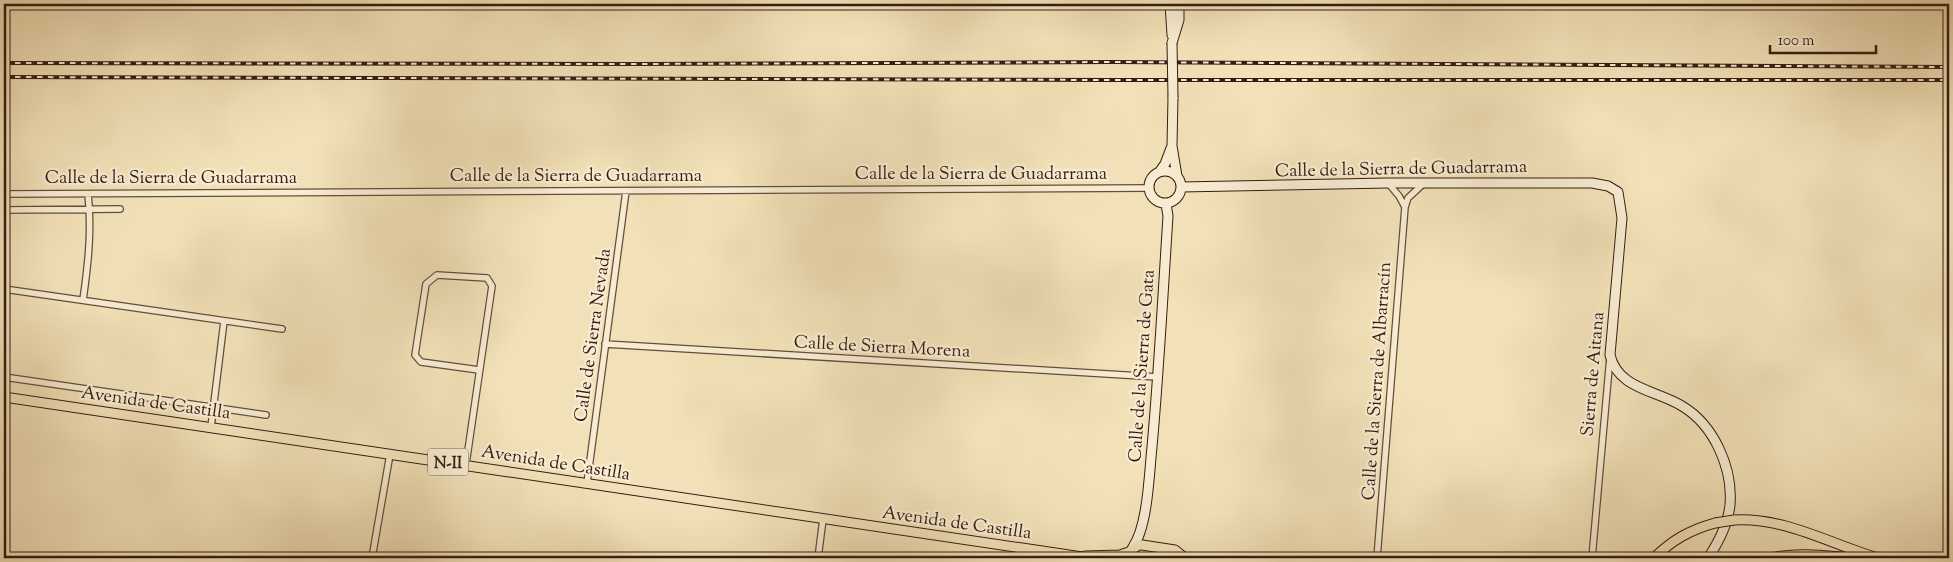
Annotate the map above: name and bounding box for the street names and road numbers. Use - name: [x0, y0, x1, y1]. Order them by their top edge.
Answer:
- street label: Calle de la Sierra de Guadarrama: [1275, 155, 1527, 185]
- street label: Calle de la Sierra de Guadarrama: [855, 162, 1107, 188]
- street label: Calle de la Sierra de Guadarrama: [450, 164, 702, 190]
- street label: Calle de la Sierra de Guadarrama: [45, 166, 297, 192]
- street label: Calle de Sierra Nevada: [569, 247, 619, 424]
- street label: Calle de la Sierra de Albarracín: [1357, 261, 1399, 501]
- street label: Calle de la Sierra de Gata: [1123, 269, 1163, 463]
- street label: Sierra de Aitana: [1576, 311, 1612, 438]
- street label: Calle de Sierra Morena: [793, 330, 971, 366]
- street label: Avenida de Castilla: [79, 381, 232, 427]
- street label: Avenida de Castilla: [479, 439, 632, 489]
- road number: N-II: [428, 448, 468, 476]
- street label: Avenida de Castilla: [880, 501, 1033, 547]

